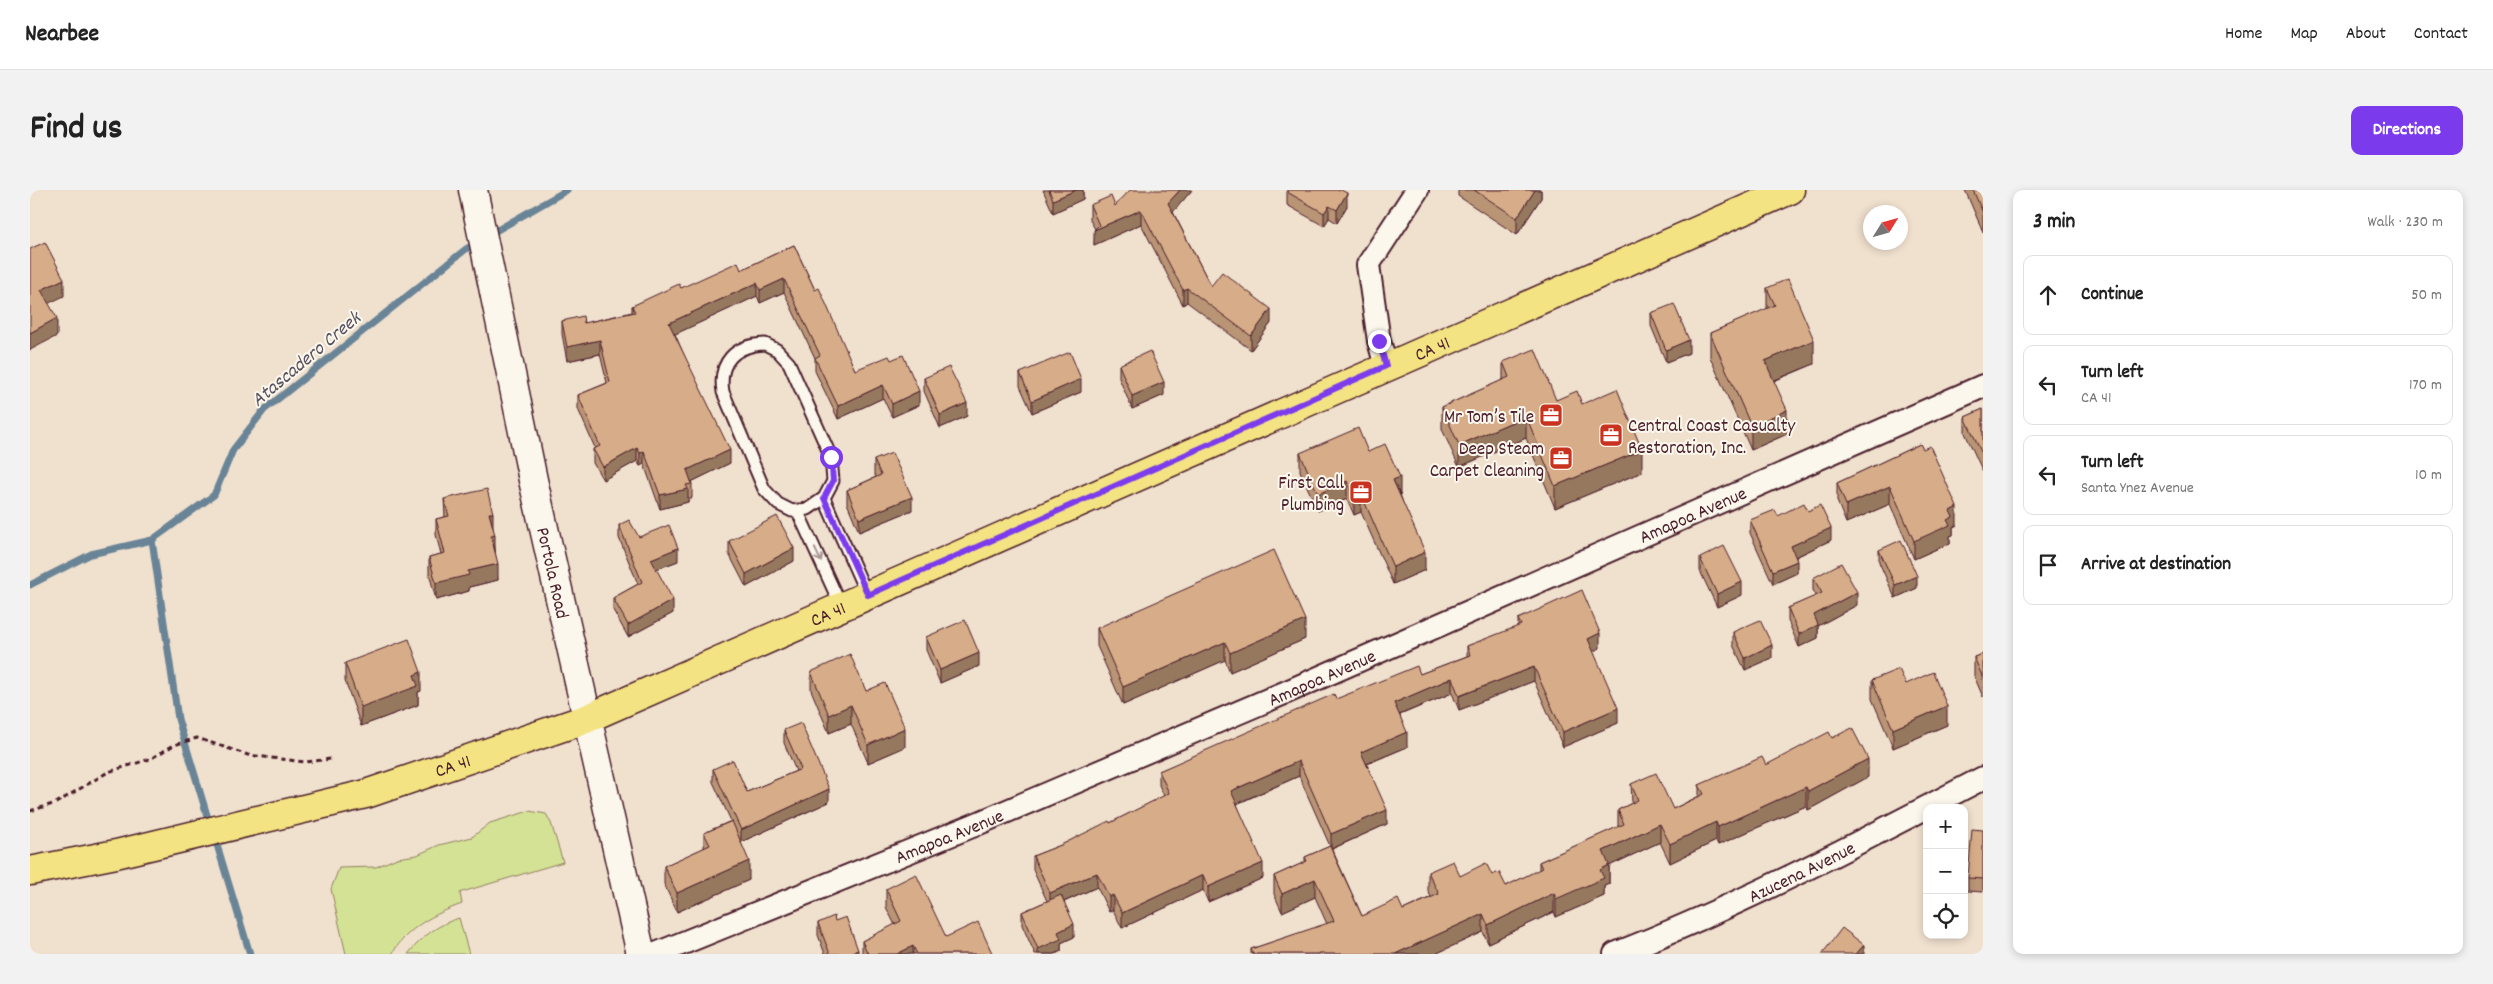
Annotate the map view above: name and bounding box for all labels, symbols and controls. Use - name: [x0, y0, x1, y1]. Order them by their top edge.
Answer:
- text: Nearbee: [25, 18, 99, 52]
- text: Home: [2225, 22, 2262, 47]
- text: Map: [2290, 22, 2318, 47]
- text: About: [2346, 22, 2386, 47]
- text: Contact: [2414, 22, 2468, 47]
- text: Find us: [30, 105, 122, 155]
- button: Directions: [2351, 106, 2463, 155]
- north arrow: [1863, 205, 1908, 250]
- text: 3 min: [2033, 208, 2075, 238]
- text: Walk · 230 m: [2367, 211, 2443, 234]
- icon: ahead: [2034, 281, 2062, 309]
- text: Continue: [2081, 282, 2143, 309]
- text: 50 m: [2411, 284, 2442, 307]
- water label: Atascadero Creek: [246, 305, 369, 415]
- route end: [1368, 330, 1391, 353]
- street label: CA 41: [1411, 331, 1455, 370]
- text: Turn left: [2081, 360, 2144, 387]
- icon: left: [2034, 371, 2062, 399]
- text: 170 m: [2409, 374, 2442, 397]
- text: CA 41: [2081, 387, 2111, 410]
- office icon: Mr Tom’s Tile: [1538, 402, 1564, 428]
- place label: Mr Tom’s Tile: [1444, 405, 1534, 432]
- place label: Central Coast Casualty Restoration, Inc.: [1628, 414, 1795, 463]
- office icon: Central Coast Casualty Restoration, Inc.: [1598, 422, 1624, 448]
- place label: Deep Steam Carpet Cleaning: [1430, 437, 1544, 486]
- office icon: Deep Steam Carpet Cleaning: [1548, 445, 1574, 471]
- route start: [820, 446, 843, 469]
- text: Turn left: [2081, 450, 2144, 477]
- icon: left: [2034, 461, 2062, 489]
- text: 10 m: [2415, 464, 2442, 487]
- place label: First Call Plumbing: [1278, 471, 1344, 520]
- text: Santa Ynez Avenue: [2081, 477, 2194, 500]
- office icon: First Call Plumbing: [1348, 479, 1374, 505]
- street label: Amapoa Avenue: [1636, 481, 1752, 552]
- street label: Portola Road: [527, 525, 574, 622]
- one-way arrow: [813, 547, 823, 562]
- icon: arrive: [2034, 551, 2062, 579]
- text: Arrive at destination: [2081, 552, 2231, 579]
- street label: CA 41: [807, 596, 851, 636]
- street label: Amapoa Avenue: [1265, 644, 1381, 715]
- street label: CA 41: [432, 749, 475, 786]
- street label: Amapoa Avenue: [892, 804, 1009, 873]
- map controls: [1923, 804, 1968, 939]
- button: +: [1923, 804, 1968, 849]
- street label: Azucena Avenue: [1745, 836, 1861, 912]
- button: −: [1923, 849, 1968, 894]
- button: locate: [1923, 894, 1968, 939]

